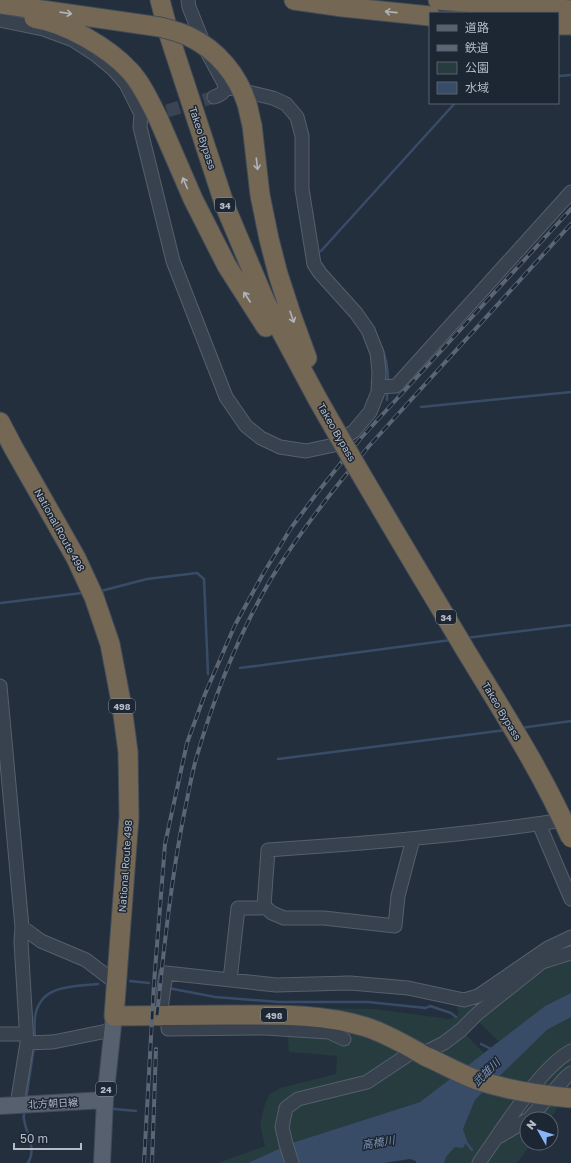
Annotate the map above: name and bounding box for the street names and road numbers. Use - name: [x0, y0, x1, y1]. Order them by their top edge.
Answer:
- street label: Takeo Bypass: [187, 105, 219, 171]
- road number: 34: [215, 198, 235, 212]
- street label: Takeo Bypass: [315, 401, 359, 463]
- street label: National Route 498: [32, 487, 88, 573]
- road number: 34: [436, 610, 456, 624]
- street label: Takeo Bypass: [480, 680, 524, 742]
- road number: 498: [109, 699, 135, 713]
- street label: National Route 498: [116, 819, 134, 913]
- road number: 498: [261, 1008, 287, 1022]
- road number: 24: [96, 1082, 116, 1096]
- street label: 北方朝日線: [28, 1096, 78, 1110]

